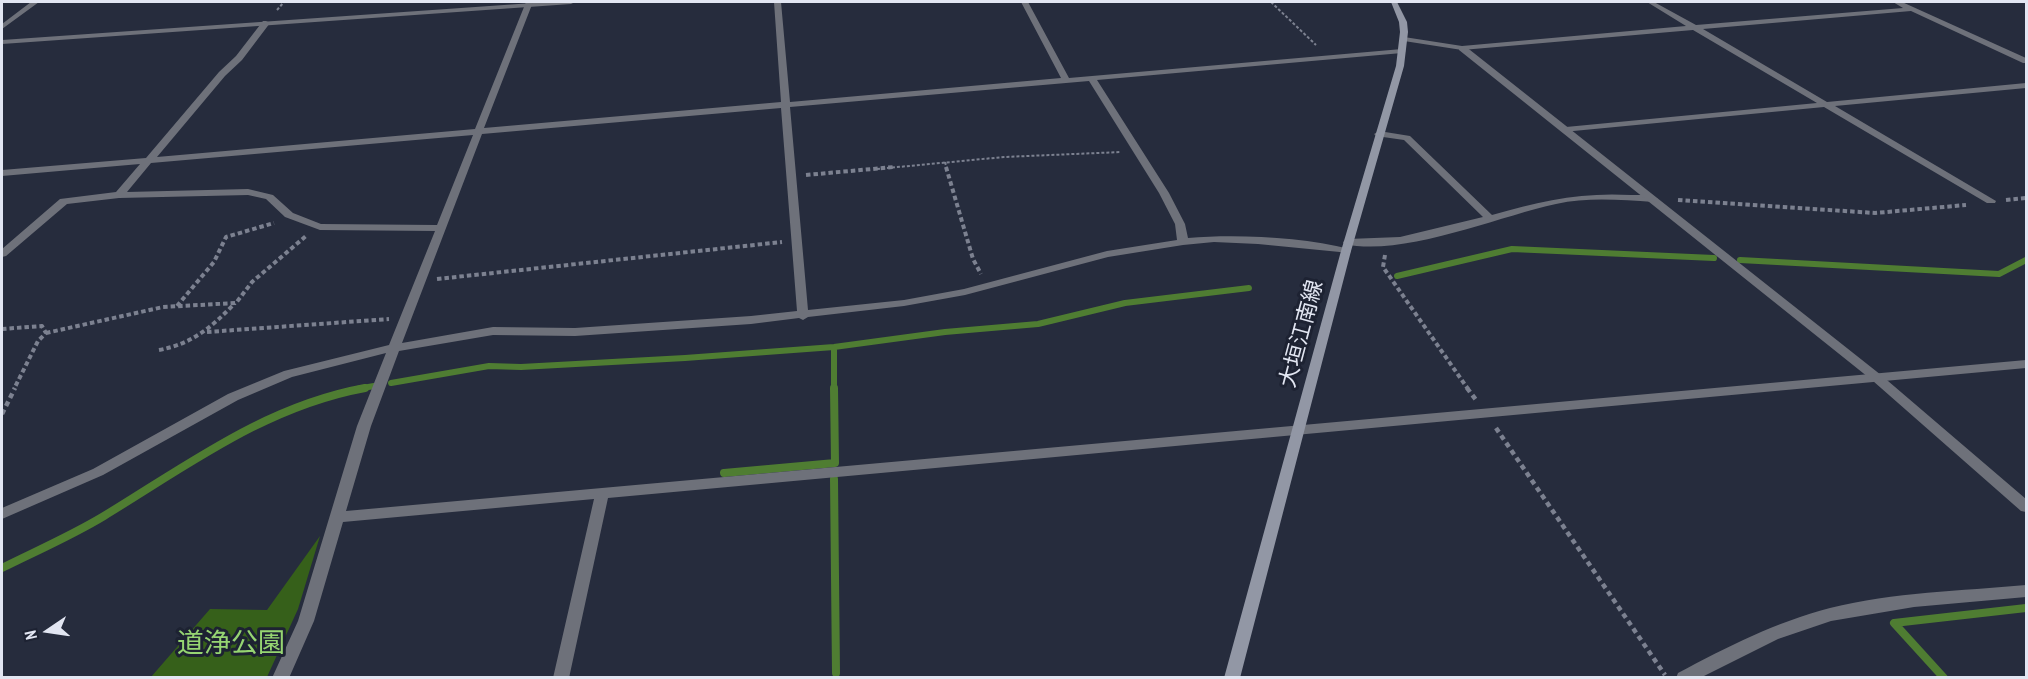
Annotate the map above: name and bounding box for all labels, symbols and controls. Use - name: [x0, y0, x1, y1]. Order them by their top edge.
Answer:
- street label: 大垣江南線: [1275, 277, 1329, 391]
- north arrow: [18, 601, 78, 661]
- park label: 道浄公園: [177, 628, 285, 660]
- text: N: [20, 629, 41, 642]

